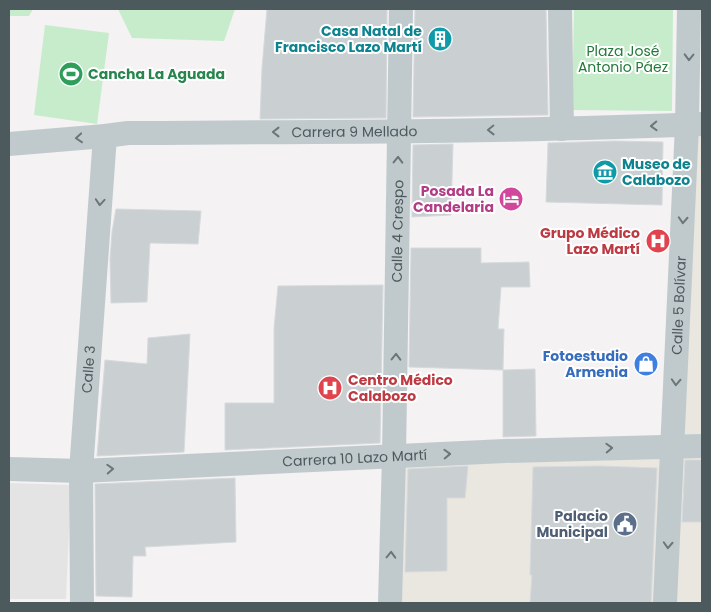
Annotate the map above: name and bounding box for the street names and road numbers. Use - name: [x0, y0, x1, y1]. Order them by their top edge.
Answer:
- street label: Carrera 9 Mellado: [291, 121, 418, 142]
- street label: Calle 4 Crespo: [387, 180, 408, 283]
- street label: Calle 5 Bolívar: [666, 255, 691, 355]
- street label: Calle 3: [77, 345, 100, 394]
- street label: Carrera 10 Lazo Martí: [282, 445, 428, 471]

